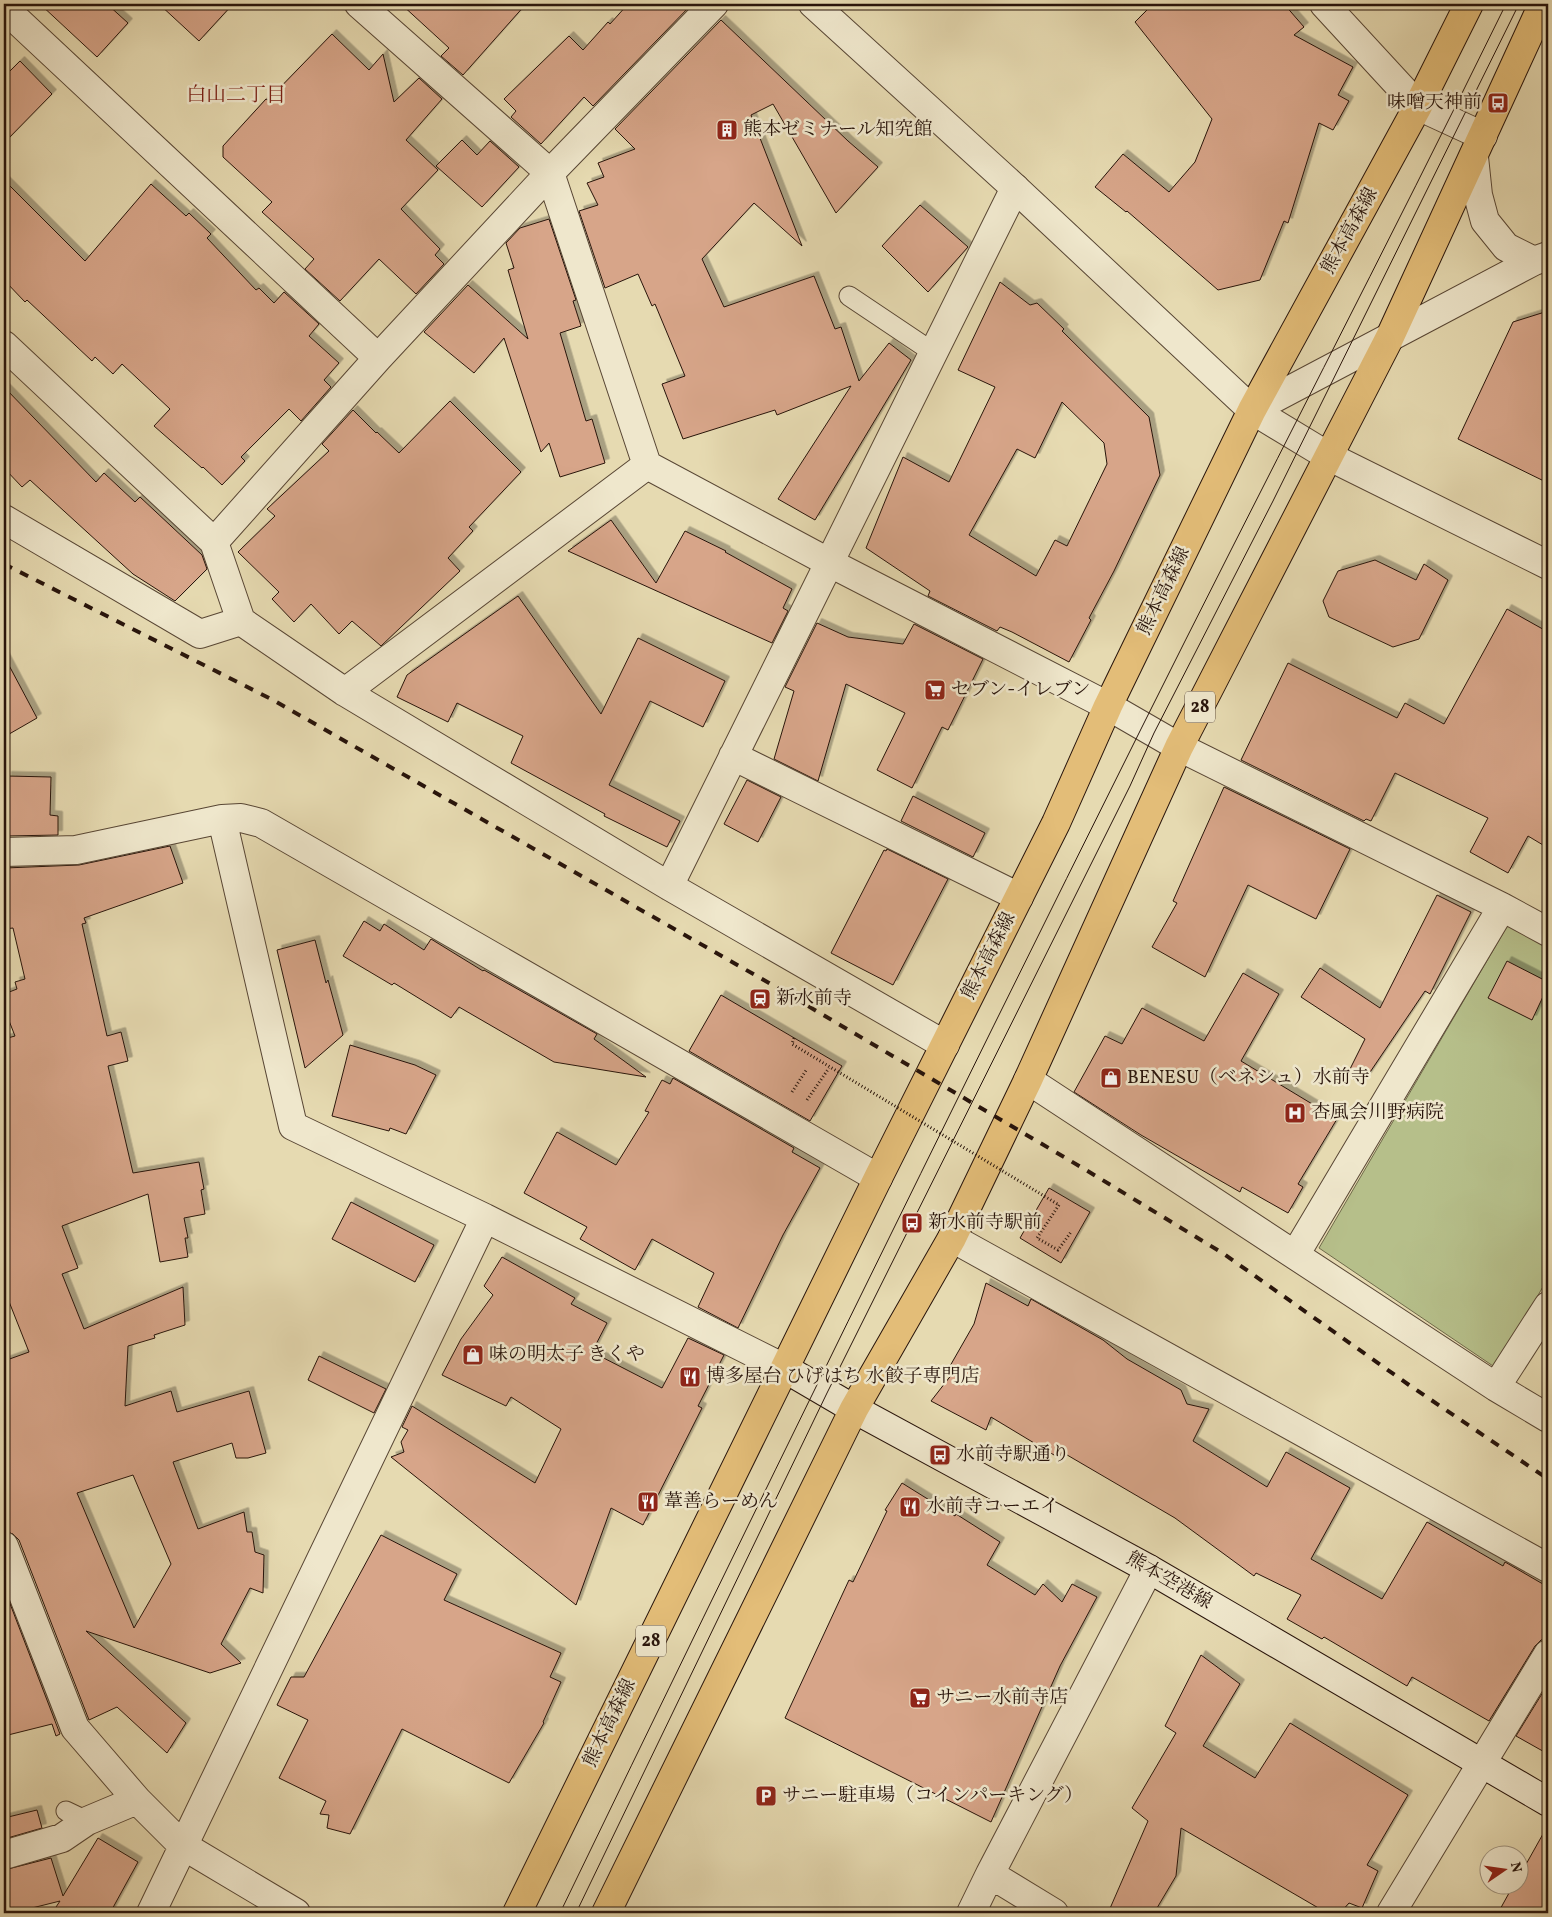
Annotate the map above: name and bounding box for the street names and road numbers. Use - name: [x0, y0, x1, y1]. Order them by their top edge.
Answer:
- street label: 熊本高森線: [1316, 183, 1384, 279]
- street label: 熊本高森線: [1131, 543, 1197, 639]
- road number: 28: [1185, 692, 1215, 722]
- street label: 熊本高森線: [956, 908, 1022, 1004]
- street label: 熊本空港線: [1121, 1546, 1217, 1616]
- road number: 28: [636, 1625, 666, 1656]
- street label: 熊本高森線: [577, 1675, 643, 1771]

